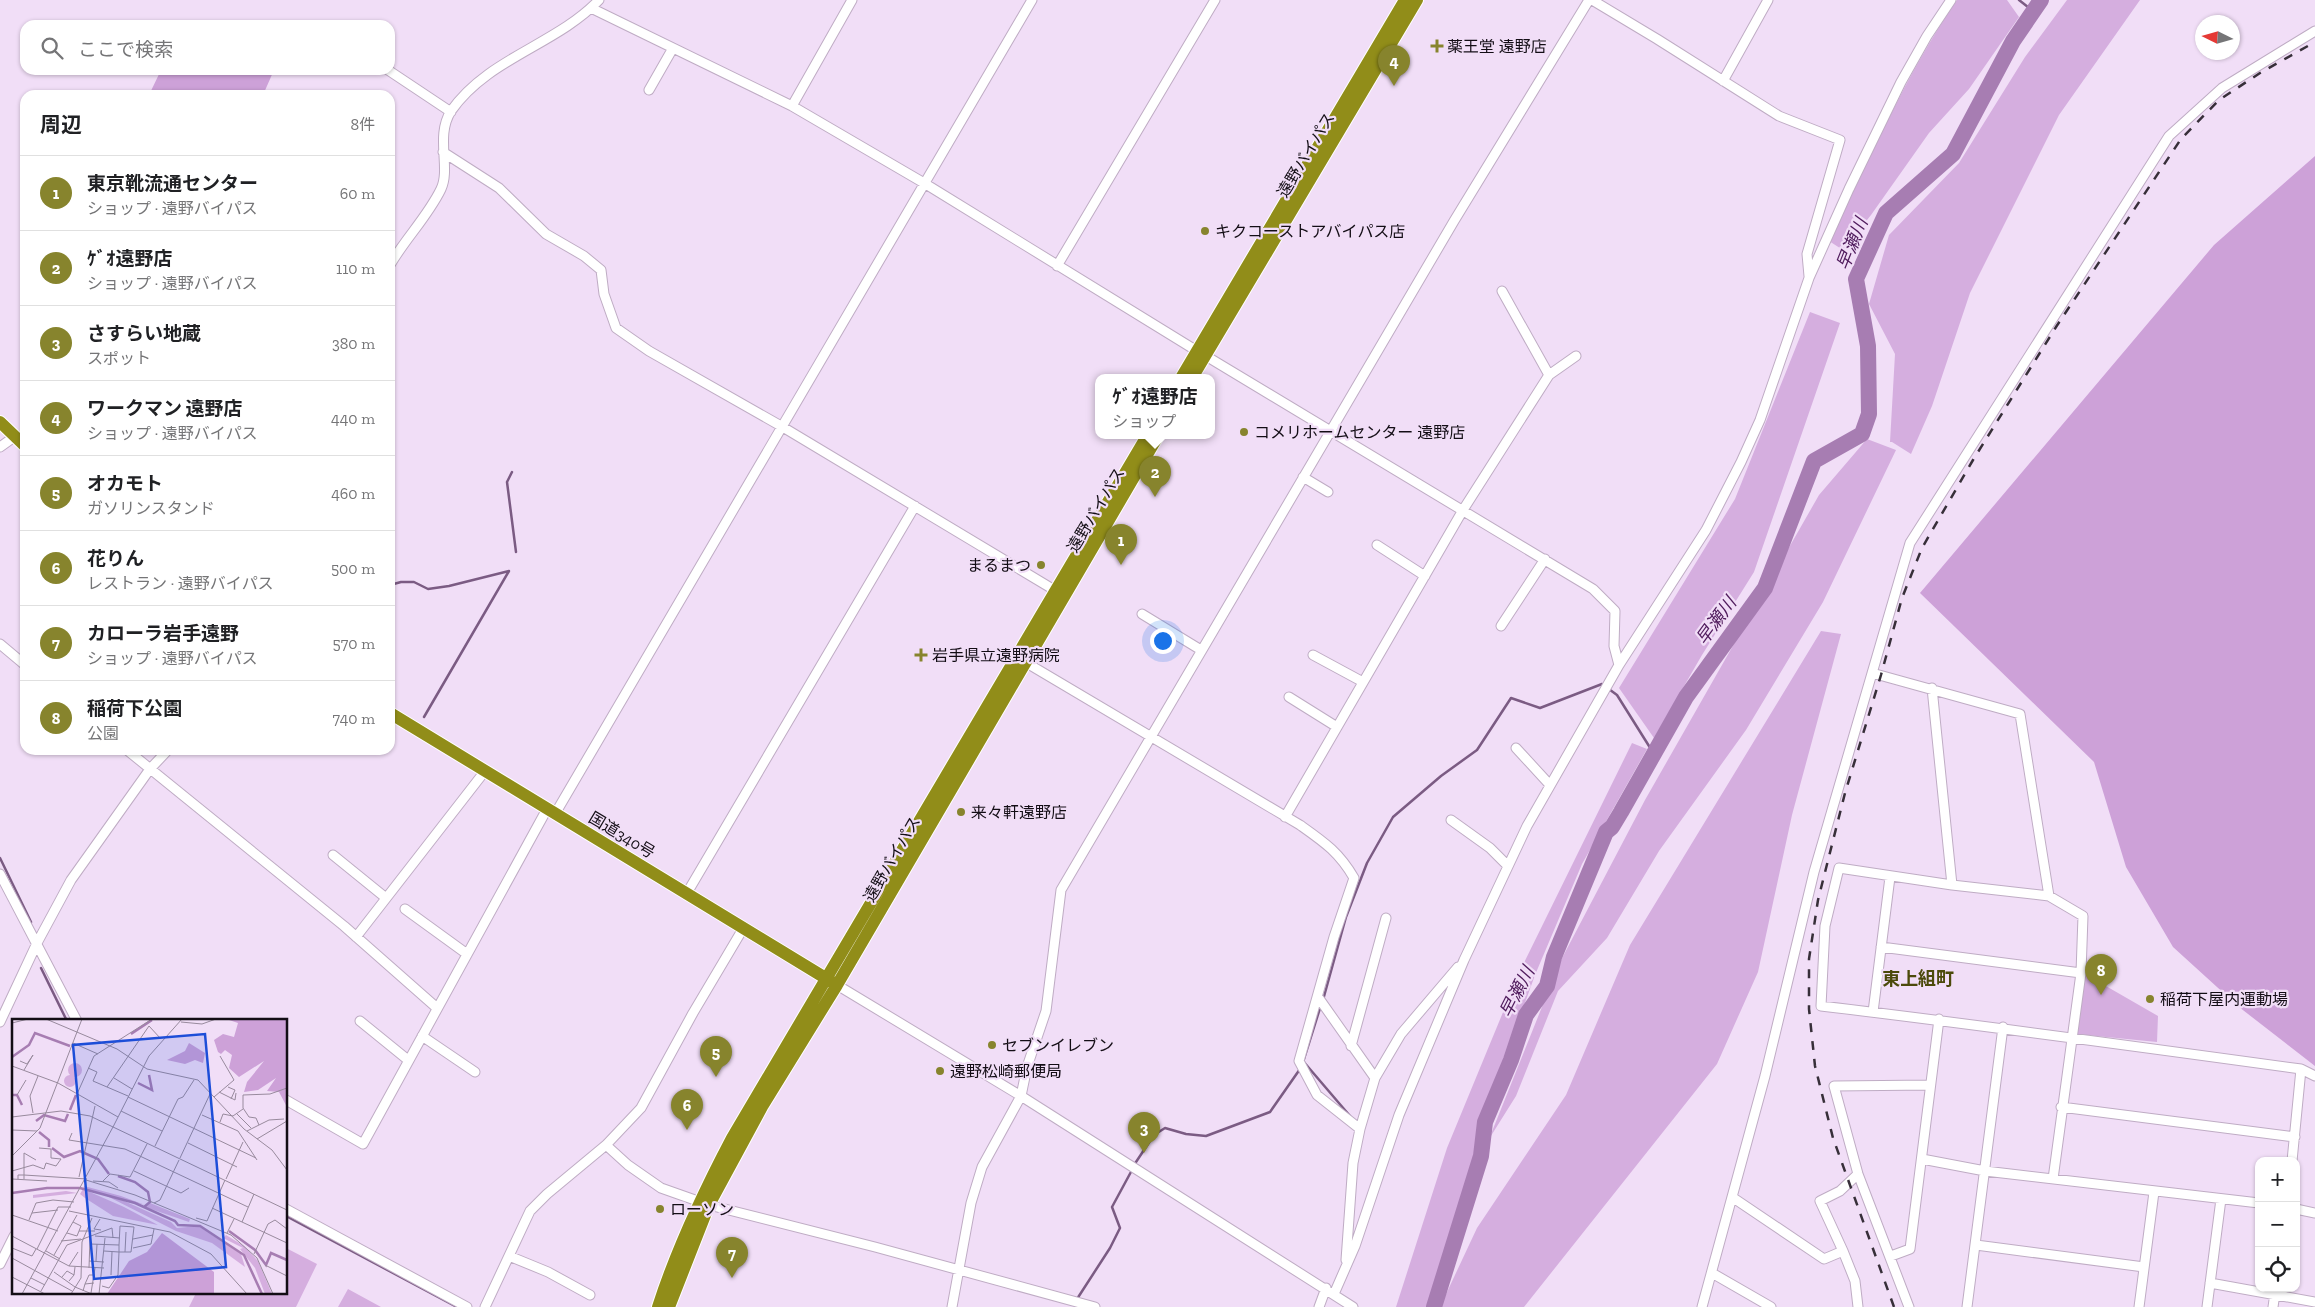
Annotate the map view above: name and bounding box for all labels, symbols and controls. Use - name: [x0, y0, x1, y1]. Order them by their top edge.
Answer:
- north arrow: [2195, 15, 2240, 60]
- search box: [20, 20, 395, 75]
- icon: search: [38, 34, 66, 62]
- place label: 薬王堂 遠野店: [1447, 37, 1547, 56]
- text: ここで検索: [78, 38, 173, 61]
- marker: 薬王堂 遠野店: [1431, 40, 1443, 52]
- pin: 4: [1378, 45, 1410, 86]
- street label: 遠野バイパス: [1273, 109, 1339, 201]
- text: 周辺: [40, 112, 82, 137]
- text: 8件: [350, 115, 375, 134]
- text: 東京靴流通センター: [87, 172, 258, 195]
- text: 1: [53, 184, 59, 203]
- text: 60 m: [340, 184, 375, 203]
- text: ショップ · 遠野バイパス: [87, 199, 257, 218]
- water label: 早瀬川: [1832, 213, 1873, 273]
- place label: キクコーストアバイパス店: [1215, 222, 1405, 241]
- marker: キクコーストアバイパス店: [1199, 225, 1211, 237]
- text: ｹﾞｵ遠野店: [87, 247, 173, 270]
- text: 2: [52, 259, 60, 278]
- text: 110 m: [336, 259, 375, 278]
- text: ショップ · 遠野バイパス: [87, 274, 257, 293]
- text: さすらい地蔵: [87, 322, 201, 345]
- text: 3: [52, 334, 60, 353]
- text: 380 m: [332, 334, 375, 353]
- text: スポット: [87, 349, 151, 368]
- popup: [1095, 374, 1215, 439]
- text: ｹﾞｵ遠野店: [1112, 385, 1198, 408]
- text: ワークマン 遠野店: [87, 397, 243, 420]
- text: 4: [51, 409, 61, 428]
- text: 440 m: [331, 409, 375, 428]
- text: ショップ: [1112, 412, 1176, 431]
- place label: コメリホームセンター 遠野店: [1254, 423, 1465, 442]
- text: ショップ · 遠野バイパス: [87, 424, 257, 443]
- marker: コメリホームセンター 遠野店: [1238, 426, 1250, 438]
- pin: 2: [1139, 456, 1171, 497]
- street label: 遠野バイパス: [1063, 464, 1129, 556]
- text: オカモト: [87, 472, 163, 495]
- text: 5: [52, 484, 60, 503]
- text: 460 m: [331, 484, 375, 503]
- text: ガソリンスタンド: [87, 499, 215, 518]
- pin: 1: [1105, 524, 1137, 565]
- text: 花りん: [87, 547, 144, 570]
- place label: まるまつ: [967, 556, 1031, 575]
- text: 6: [52, 559, 60, 578]
- text: 500 m: [331, 559, 375, 578]
- marker: まるまつ: [1035, 559, 1047, 571]
- text: レストラン · 遠野バイパス: [87, 574, 273, 593]
- water label: 早瀬川: [1691, 591, 1742, 649]
- text: カローラ岩手遠野: [87, 622, 239, 645]
- your location: [1150, 628, 1176, 654]
- text: 7: [52, 634, 60, 653]
- text: 570 m: [333, 634, 375, 653]
- place label: 岩手県立遠野病院: [932, 646, 1060, 665]
- marker: 岩手県立遠野病院: [914, 648, 928, 662]
- text: ショップ · 遠野バイパス: [87, 649, 257, 668]
- text: 稲荷下公園: [87, 697, 182, 720]
- text: 8: [52, 709, 60, 728]
- text: 740 m: [333, 709, 375, 728]
- text: 公園: [87, 724, 119, 743]
- place label: 来々軒遠野店: [971, 803, 1067, 822]
- marker: 来々軒遠野店: [955, 806, 967, 818]
- street label: 国道340号: [586, 808, 658, 862]
- street label: 遠野バイパス: [860, 813, 924, 905]
- pin: 8: [2085, 954, 2117, 995]
- water label: 早瀬川: [1495, 961, 1540, 1021]
- district label: 東上組町: [1882, 968, 1954, 990]
- place label: 稲荷下屋内運動場: [2160, 990, 2288, 1009]
- marker: 稲荷下屋内運動場: [2144, 993, 2156, 1005]
- inset map: [12, 1019, 288, 1294]
- pin: 5: [700, 1036, 732, 1077]
- place label: セブンイレブン: [1002, 1036, 1114, 1055]
- marker: セブンイレブン: [986, 1039, 998, 1051]
- place label: 遠野松崎郵便局: [950, 1062, 1062, 1081]
- marker: 遠野松崎郵便局: [934, 1065, 946, 1077]
- pin: 6: [671, 1089, 703, 1130]
- pin: 3: [1128, 1112, 1160, 1153]
- map controls: [2255, 1157, 2300, 1292]
- button: +: [2255, 1157, 2300, 1202]
- place label: ローソン: [670, 1200, 734, 1219]
- button: −: [2255, 1202, 2300, 1247]
- marker: ローソン: [654, 1203, 666, 1215]
- pin: 7: [716, 1237, 748, 1278]
- button: locate: [2255, 1247, 2300, 1292]

